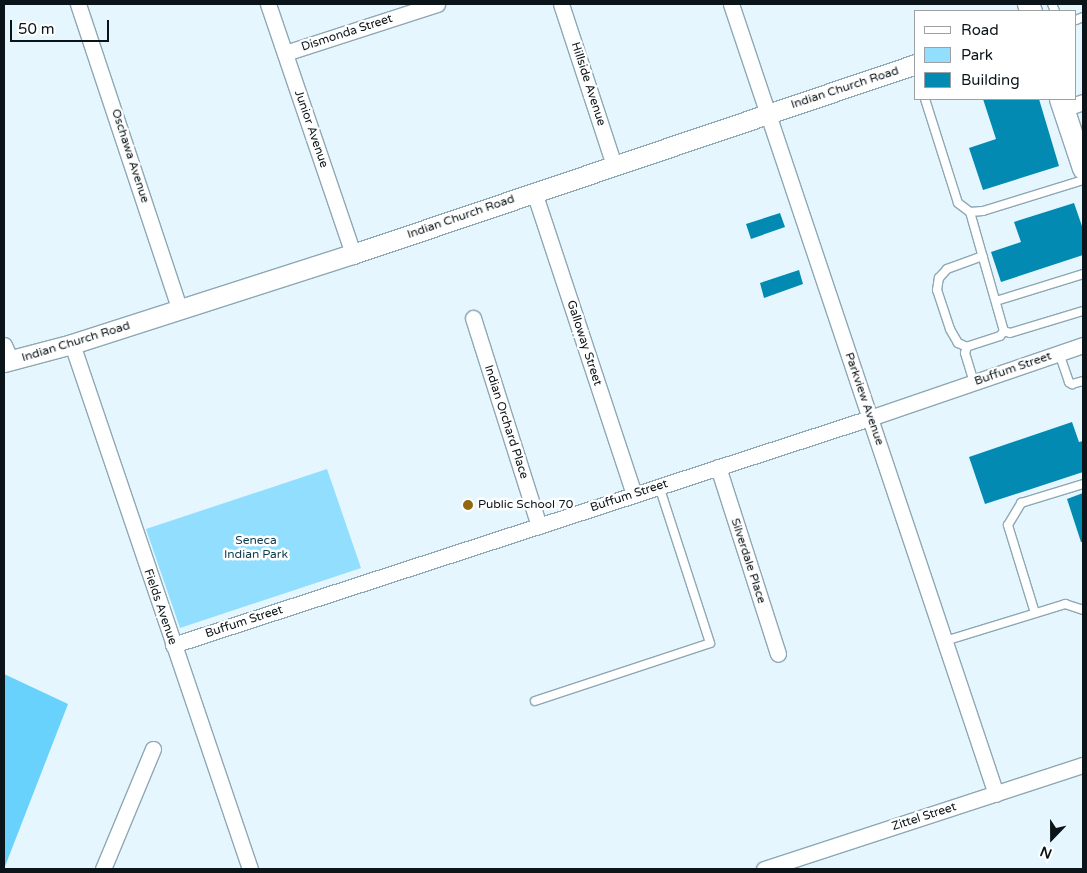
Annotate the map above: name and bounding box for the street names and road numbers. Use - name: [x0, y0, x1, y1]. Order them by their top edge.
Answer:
- street label: Dismonda Street: [300, 11, 394, 55]
- street label: Hillside Avenue: [568, 40, 608, 128]
- street label: Indian Church Road: [789, 64, 901, 112]
- street label: Junior Avenue: [291, 88, 331, 170]
- street label: Oschawa Avenue: [108, 107, 152, 205]
- street label: Indian Church Road: [405, 192, 517, 242]
- street label: Galloway Street: [563, 298, 605, 388]
- street label: Indian Church Road: [20, 319, 132, 365]
- street label: Buffum Street: [973, 349, 1053, 389]
- street label: Parkview Avenue: [841, 351, 887, 447]
- street label: Indian Orchard Place: [481, 363, 531, 481]
- street label: Buffum Street: [588, 477, 670, 515]
- street label: Silverdale Place: [727, 517, 769, 605]
- street label: Fields Avenue: [140, 567, 180, 647]
- street label: Buffum Street: [203, 603, 285, 641]
- street label: Zittel Street: [890, 800, 958, 834]

